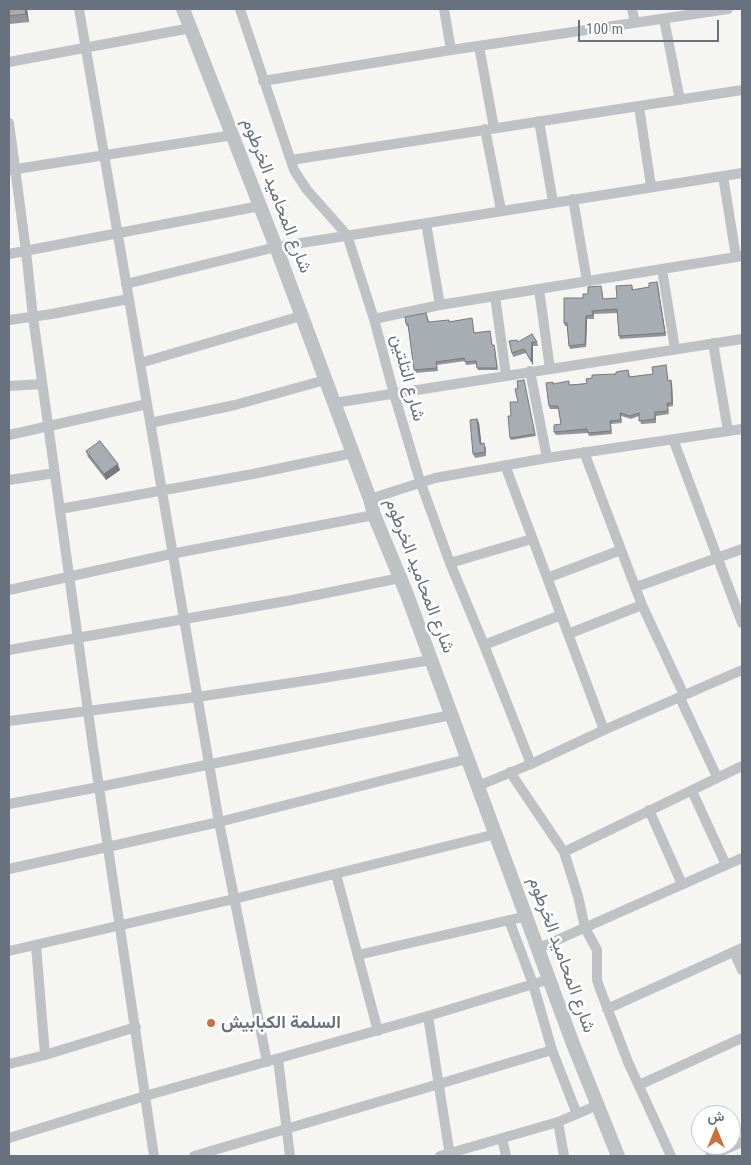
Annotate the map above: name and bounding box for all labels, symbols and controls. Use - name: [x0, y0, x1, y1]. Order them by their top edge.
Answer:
- scale bar: [581, 10, 722, 42]
- text: 100 m: [586, 20, 623, 38]
- street label: شارع المحاميد الخرطوم: [236, 115, 316, 277]
- street label: شارع التلتين: [385, 332, 429, 424]
- street label: شارع المحاميد الخرطوم: [379, 495, 459, 657]
- street label: شارع المحاميد الخرطوم: [523, 874, 599, 1036]
- place label: السلمة الكبابيش: [221, 1012, 341, 1034]
- marker: السلمة الكبابيش: [205, 1017, 217, 1029]
- north arrow: [691, 1105, 741, 1155]
- text: ش: [708, 1108, 724, 1124]

